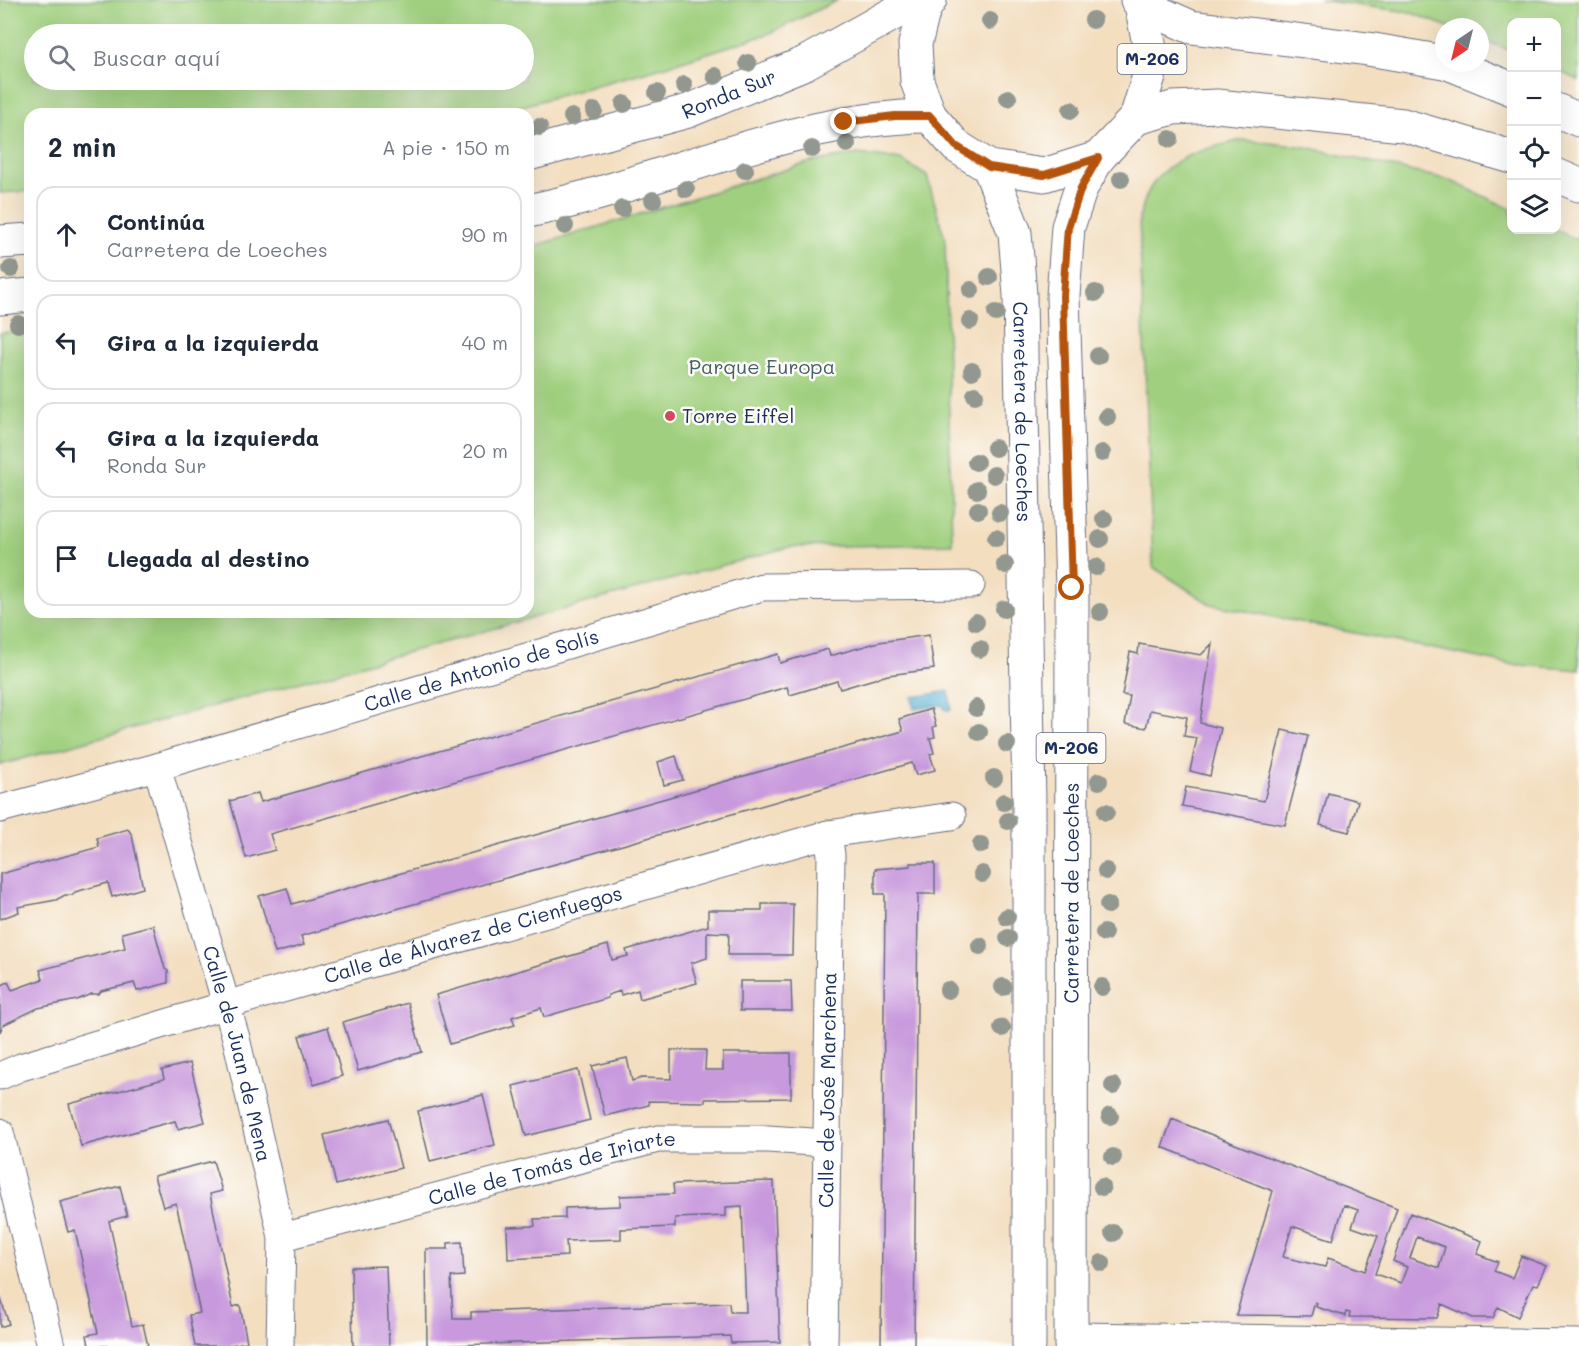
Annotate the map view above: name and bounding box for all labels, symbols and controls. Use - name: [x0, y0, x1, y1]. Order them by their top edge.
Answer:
- north arrow: [1435, 18, 1489, 72]
- map controls: [1507, 18, 1561, 234]
- button: +: [1507, 18, 1561, 72]
- search box: [24, 24, 534, 90]
- icon: search: [45, 41, 78, 74]
- text: Buscar aquí: [93, 43, 221, 72]
- road number: M-206: [1118, 44, 1186, 74]
- street label: Ronda Sur: [678, 62, 780, 124]
- button: −: [1507, 72, 1561, 126]
- route end: [830, 108, 856, 134]
- button: locate: [1507, 126, 1561, 180]
- text: 2 min: [48, 130, 116, 164]
- text: A pie · 150 m: [382, 134, 510, 160]
- button: layers: [1507, 180, 1561, 234]
- text: Continúa: [107, 207, 205, 236]
- icon: ahead: [50, 218, 83, 251]
- text: 90 m: [462, 221, 508, 247]
- text: Carretera de Loeches: [107, 236, 328, 262]
- street label: Carretera de Loeches: [1008, 301, 1038, 522]
- icon: left: [50, 326, 83, 359]
- text: Gira a la izquierda: [107, 328, 319, 357]
- text: 40 m: [462, 329, 508, 355]
- park label: Parque Europa: [689, 353, 835, 379]
- place label: Torre Eiffel: [682, 402, 794, 428]
- marker: Torre Eiffel: [663, 409, 677, 423]
- text: Gira a la izquierda: [107, 423, 319, 452]
- icon: left: [50, 434, 83, 467]
- text: 20 m: [462, 437, 508, 463]
- text: Ronda Sur: [107, 452, 207, 478]
- icon: arrive: [50, 542, 83, 575]
- text: Llegada al destino: [107, 544, 309, 573]
- route start: [1058, 574, 1084, 600]
- street label: Calle de Antonio de Solís: [361, 622, 602, 717]
- road number: M-206: [1036, 733, 1106, 763]
- street label: Carretera de Loeches: [1057, 783, 1084, 1003]
- street label: Calle de Álvarez de Cienfuegos: [321, 879, 625, 989]
- street label: Calle de Juan de Mena: [198, 942, 278, 1164]
- street label: Calle de José Marchena: [812, 972, 841, 1208]
- street label: Calle de Tomás de Iriarte: [425, 1125, 676, 1210]

